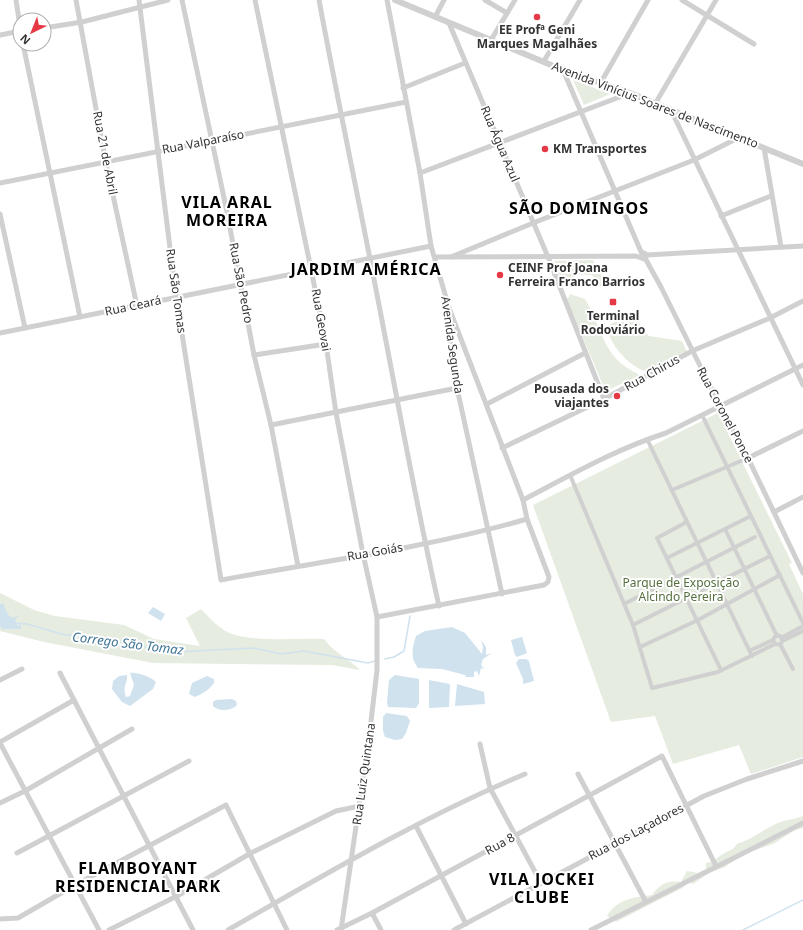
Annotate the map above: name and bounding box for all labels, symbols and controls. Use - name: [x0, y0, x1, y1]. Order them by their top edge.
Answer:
- north arrow: [12, 12, 52, 52]
- marker: EE Profª Geni Marques Magalhães: [532, 12, 542, 22]
- place label: EE Profª Geni Marques Magalhães: [477, 21, 597, 52]
- text: N: [16, 31, 33, 48]
- street label: Avenida Vinícius Soares de Nascimento: [549, 57, 761, 152]
- street label: Rua Água Azul: [477, 103, 524, 184]
- street label: Rua 21 de Abril: [89, 110, 122, 196]
- street label: Rua Valparaíso: [160, 125, 245, 158]
- place label: KM Transportes: [553, 140, 647, 157]
- marker: KM Transportes: [540, 144, 550, 154]
- district label: VILA ARAL MOREIRA: [181, 191, 273, 231]
- district label: SÃO DOMINGOS: [509, 197, 649, 219]
- street label: Rua São Pedro: [225, 241, 258, 325]
- street label: Rua São Tomas: [162, 248, 191, 335]
- district label: JARDIM AMÉRICA: [288, 258, 442, 280]
- place label: CEINF Prof Joana Ferreira Franco Barrios: [508, 259, 645, 290]
- marker: CEINF Prof Joana Ferreira Franco Barrios: [495, 270, 505, 280]
- street label: Rua Geovai: [308, 287, 335, 353]
- street label: Rua Ceará: [103, 291, 163, 320]
- street label: Avenida Segunda: [437, 295, 468, 395]
- marker: Terminal Rodoviário: [608, 297, 618, 307]
- place label: Terminal Rodoviário: [581, 307, 645, 338]
- street label: Rua Chirus: [621, 350, 683, 395]
- street label: Rua Coronel Ponce: [693, 364, 758, 466]
- place label: Pousada dos viajantes: [534, 380, 609, 411]
- marker: Pousada dos viajantes: [612, 391, 622, 401]
- street label: Rua Goiás: [346, 538, 404, 565]
- park label: Parque de Exposição Alcindo Pereira: [623, 574, 739, 605]
- water label: Corrego São Tomaz: [71, 627, 185, 659]
- street label: Rua Luiz Quintana: [348, 722, 379, 826]
- street label: Rua dos Laçadores: [585, 799, 687, 864]
- street label: Rua 8: [482, 828, 518, 859]
- district label: FLAMBOYANT RESIDENCIAL PARK: [55, 857, 221, 897]
- district label: VILA JOCKEI CLUBE: [489, 868, 595, 908]

